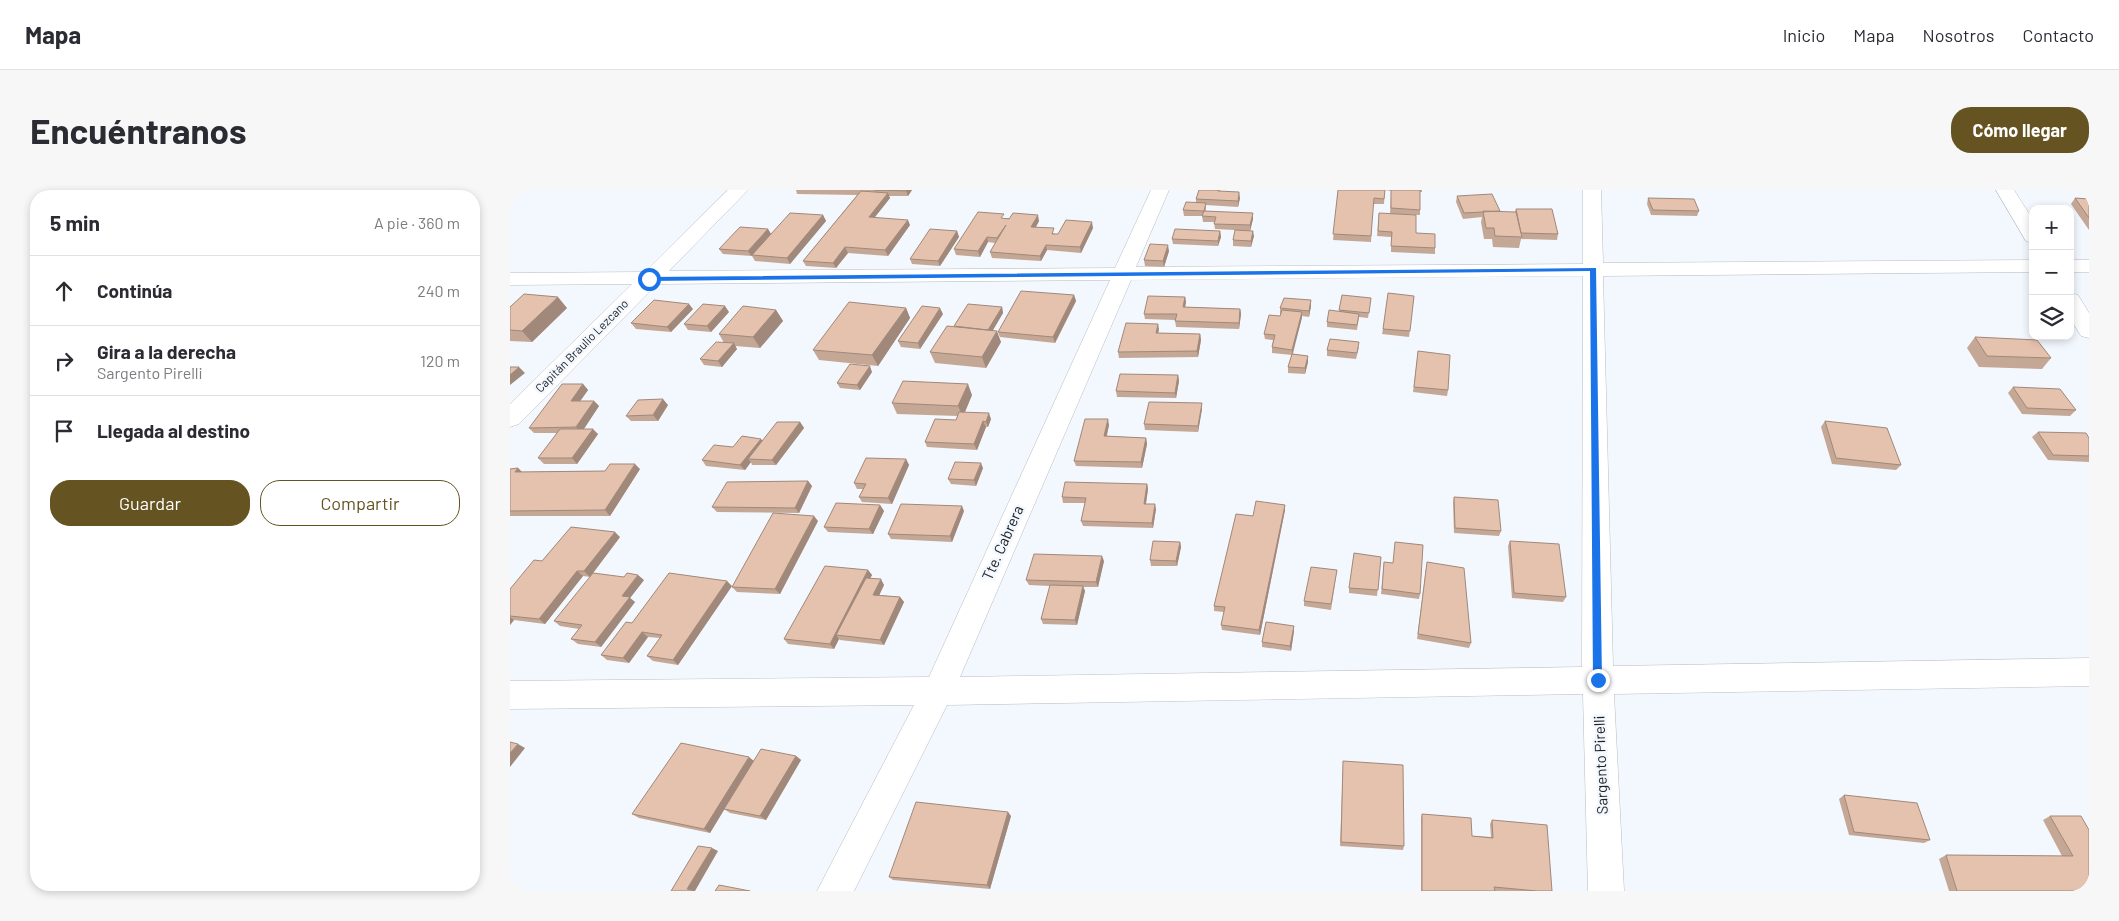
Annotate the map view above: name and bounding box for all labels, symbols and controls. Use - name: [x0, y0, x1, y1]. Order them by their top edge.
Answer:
- text: Mapa: [25, 20, 81, 49]
- text: Inicio: [1783, 24, 1825, 46]
- text: Mapa: [1853, 24, 1895, 46]
- text: Nosotros: [1923, 24, 1994, 46]
- text: Contacto: [2022, 24, 2094, 46]
- button: Cómo llegar: [1951, 107, 2089, 153]
- text: Encuéntranos: [30, 109, 247, 151]
- map controls: [2029, 205, 2074, 340]
- button: +: [2029, 205, 2074, 250]
- text: 5 min: [50, 210, 100, 235]
- text: A pie · 360 m: [374, 213, 460, 232]
- button: −: [2029, 250, 2074, 295]
- route start: [638, 268, 661, 291]
- icon: ahead: [50, 277, 78, 305]
- text: Continúa: [97, 279, 172, 302]
- text: 240 m: [417, 281, 460, 300]
- button: layers: [2029, 295, 2074, 340]
- street label: Capitán Braulio Lezcano: [532, 296, 631, 395]
- text: Gira a la derecha: [97, 340, 236, 363]
- icon: right: [50, 347, 78, 375]
- text: 120 m: [420, 351, 460, 370]
- text: Sargento Pirelli: [97, 363, 203, 382]
- icon: arrive: [50, 417, 78, 445]
- text: Llegada al destino: [97, 419, 250, 442]
- button: Guardar: [50, 480, 250, 526]
- button: Compartir: [260, 480, 460, 526]
- street label: Tte. Cabrera: [978, 502, 1027, 583]
- route end: [1587, 669, 1610, 692]
- street label: Sargento Pirelli: [1589, 715, 1611, 815]

